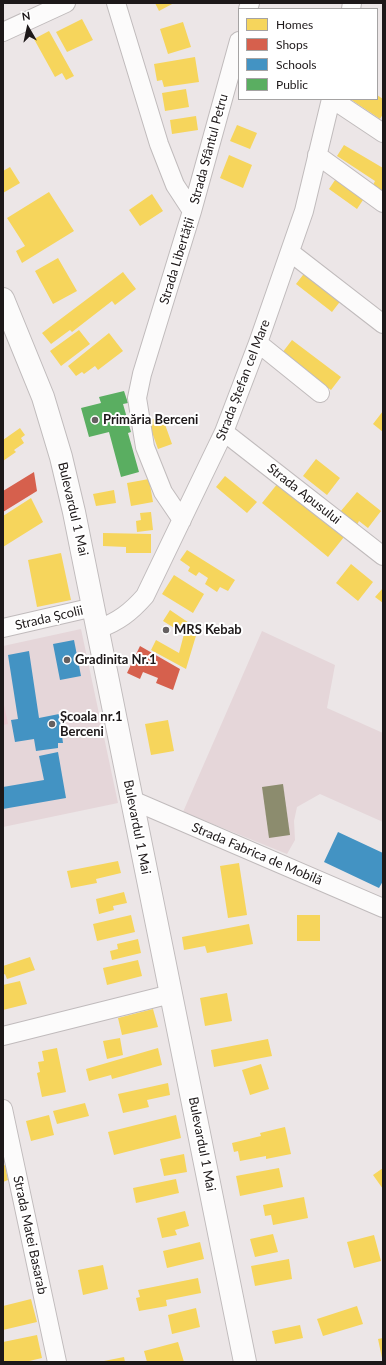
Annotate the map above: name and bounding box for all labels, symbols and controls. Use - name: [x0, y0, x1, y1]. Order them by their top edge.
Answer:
- north arrow: [8, 8, 48, 48]
- legend: [238, 8, 378, 100]
- text: N: [21, 9, 31, 23]
- text: Homes: [276, 17, 313, 32]
- text: Shops: [276, 37, 308, 52]
- text: Schools: [276, 57, 317, 72]
- text: Public: [276, 77, 308, 92]
- street label: Strada Sfântul Petru: [187, 92, 231, 206]
- street label: Strada Libertății: [156, 216, 198, 306]
- street label: Strada Ștefan cel Mare: [213, 317, 273, 443]
- place label: Primăria Berceni: [103, 412, 198, 428]
- marker: Primăria Berceni: [90, 415, 100, 425]
- street label: Bulevardul 1 Mai: [55, 460, 91, 558]
- street label: Strada Apusului: [264, 460, 344, 528]
- street label: Strada Școlii: [13, 603, 85, 633]
- place label: MRS Kebab: [174, 622, 242, 638]
- marker: MRS Kebab: [161, 625, 171, 635]
- place label: Gradinita Nr.1: [75, 652, 156, 668]
- marker: Gradinita Nr.1: [62, 655, 72, 665]
- place label: Școala nr.1 Berceni: [60, 709, 123, 740]
- marker: Școala nr.1 Berceni: [47, 719, 57, 729]
- street label: Bulevardul 1 Mai: [120, 778, 154, 876]
- street label: Strada Fabrica de Mobilă: [189, 819, 325, 889]
- street label: Bulevardul 1 Mai: [185, 1095, 219, 1193]
- street label: Strada Matei Basarab: [10, 1174, 50, 1296]

